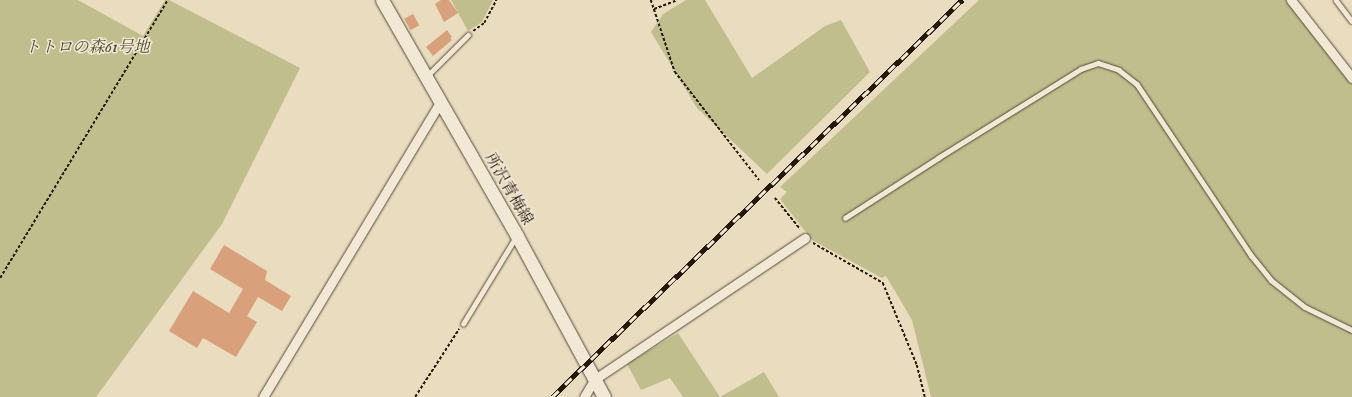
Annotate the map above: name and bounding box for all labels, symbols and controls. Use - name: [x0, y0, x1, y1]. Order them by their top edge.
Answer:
- park label: トトロの森61号地: [25, 37, 149, 57]
- street label: 所沢青梅線: [481, 150, 537, 228]

